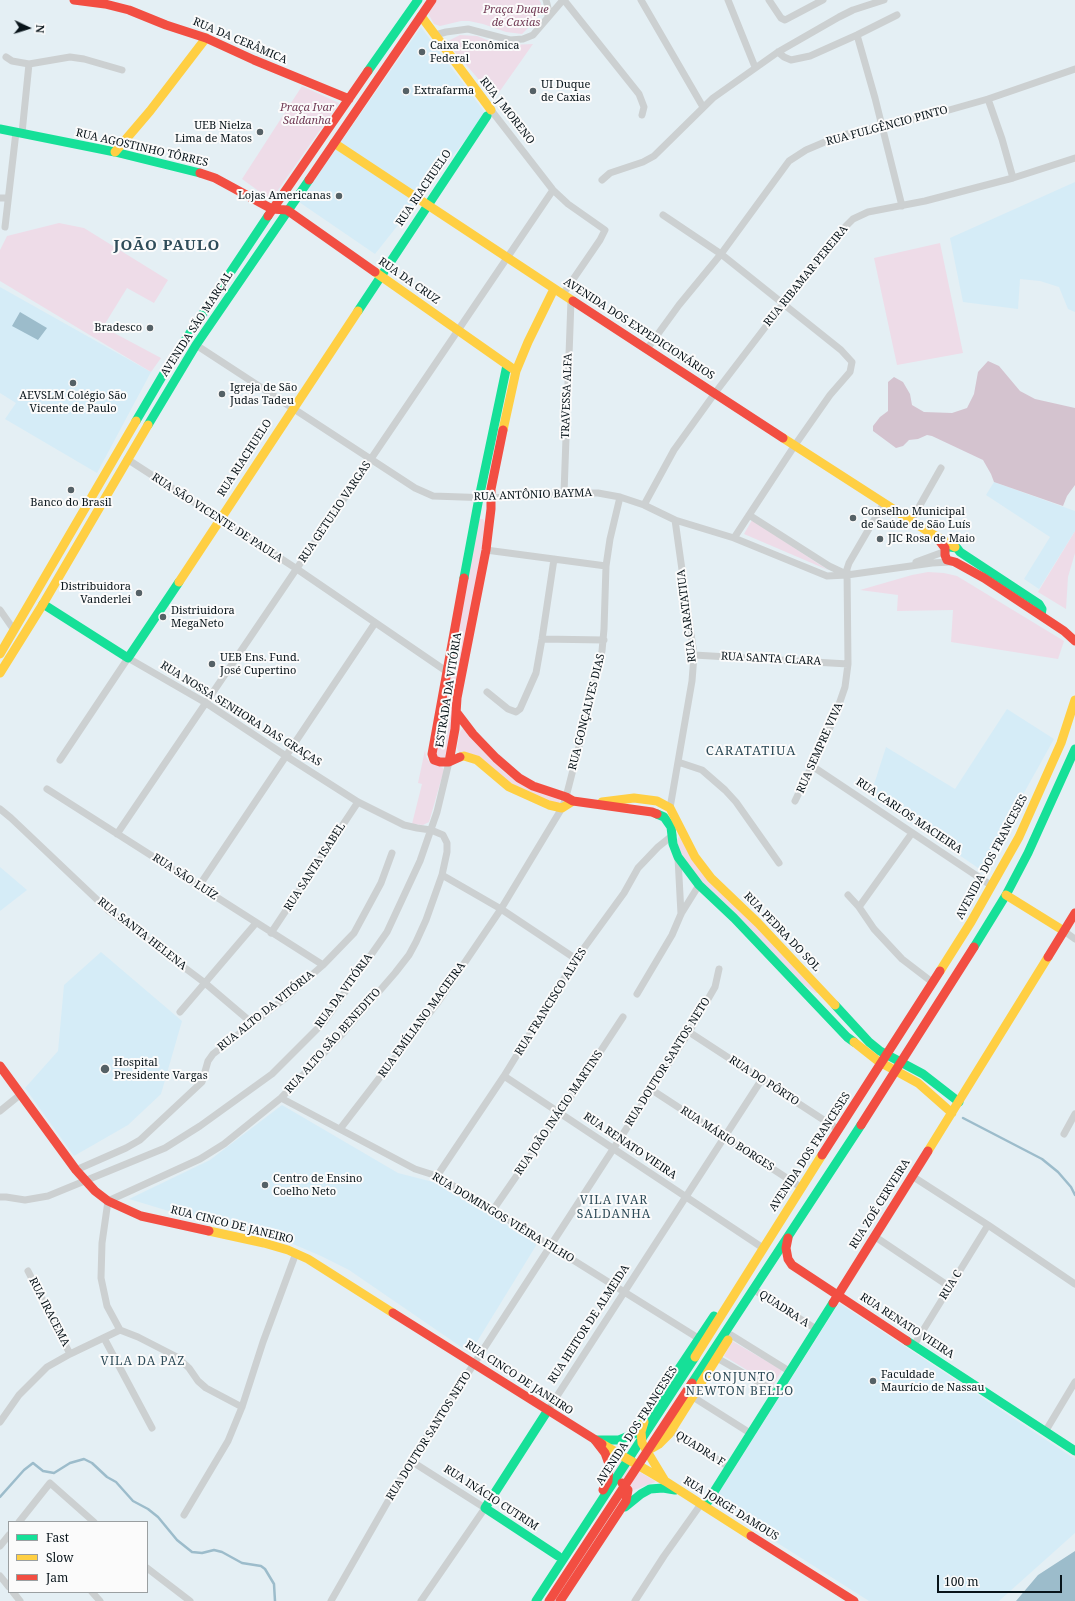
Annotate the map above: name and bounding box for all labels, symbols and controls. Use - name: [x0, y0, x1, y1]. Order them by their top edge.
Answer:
- park label: Praça Duque de Caxias: [483, 3, 549, 29]
- north arrow: [8, 8, 48, 48]
- street label: RUA DA CERÂMICA: [191, 15, 289, 67]
- text: N: [33, 24, 48, 34]
- place label: Caixa Econômica Federal: [430, 39, 519, 65]
- marker: Caixa Econômica Federal: [417, 47, 427, 57]
- street label: RUA J MORENO: [477, 75, 537, 147]
- place label: UI Duque de Caxias: [541, 78, 590, 104]
- place label: Extrafarma: [414, 84, 474, 98]
- marker: Extrafarma: [401, 86, 411, 96]
- marker: UI Duque de Caxias: [528, 86, 538, 96]
- park label: Praça Ivar Saldanha: [280, 101, 334, 127]
- street label: RUA FULGÊNCIO PINTO: [825, 103, 949, 149]
- place label: UEB Nielza Lima de Matos: [175, 119, 252, 145]
- street label: RUA AGOSTINHO TÔRRES: [74, 126, 210, 170]
- marker: UEB Nielza Lima de Matos: [255, 127, 265, 137]
- street label: RUA RIACHUELO: [394, 147, 454, 229]
- place label: Lojas Americanas: [238, 189, 331, 203]
- marker: Lojas Americanas: [334, 191, 344, 201]
- street label: RUA RIBAMAR PEREIRA: [761, 223, 851, 329]
- district label: JOÃO PAULO: [114, 237, 220, 255]
- street label: RUA DA CRUZ: [376, 255, 442, 307]
- street label: AVENIDA SÃO MARÇAL: [158, 269, 236, 379]
- street label: AVENIDA DOS EXPEDICIONÁRIOS: [561, 275, 717, 383]
- place label: Bradesco: [94, 321, 142, 335]
- marker: Bradesco: [145, 323, 155, 333]
- street label: TRAVESSA ALFA: [559, 353, 575, 439]
- marker: AEVSLM Colégio São Vicente de Paulo: [68, 378, 78, 388]
- place label: Igreja de São Judas Tadeu: [230, 381, 297, 407]
- place label: AEVSLM Colégio São Vicente de Paulo: [19, 389, 127, 415]
- marker: Igreja de São Judas Tadeu: [217, 389, 227, 399]
- street label: RUA RIACHUELO: [215, 417, 275, 499]
- street label: RUA GETULIO VARGAS: [296, 459, 374, 565]
- street label: RUA SÃO VICENTE DE PAULA: [149, 471, 285, 565]
- marker: Banco do Brasil: [66, 485, 76, 495]
- street label: RUA ANTÔNIO BAYMA: [474, 486, 592, 504]
- place label: Banco do Brasil: [30, 496, 112, 510]
- place label: Conselho Municipal de Saúde de São Luís: [861, 505, 970, 531]
- marker: Conselho Municipal de Saúde de São Luís: [848, 513, 858, 523]
- place label: JIC Rosa de Maio: [888, 532, 975, 546]
- marker: JIC Rosa de Maio: [875, 534, 885, 544]
- street label: RUA CARATATIUA: [675, 569, 699, 663]
- place label: Distribuidora Vanderlei: [60, 580, 131, 606]
- marker: Distribuidora Vanderlei: [134, 588, 144, 598]
- place label: Distriuidora MegaNeto: [171, 604, 235, 630]
- marker: Distriuidora MegaNeto: [158, 612, 168, 622]
- street label: ESTRADA DA VITÓRIA: [433, 632, 465, 748]
- street label: RUA SANTA CLARA: [721, 650, 821, 668]
- place label: UEB Ens. Fund. José Cupertino: [220, 651, 299, 677]
- street label: RUA GONÇALVES DIAS: [566, 652, 608, 772]
- street label: RUA NOSSA SENHORA DAS GRAÇAS: [158, 659, 324, 769]
- marker: UEB Ens. Fund. José Cupertino: [207, 659, 217, 669]
- street label: RUA SEMPRE VIVA: [794, 701, 846, 795]
- district label: CARATATIUA: [706, 743, 796, 759]
- street label: RUA CARLOS MACIEIRA: [853, 775, 965, 857]
- street label: AVENIDA DOS FRANCESES: [953, 792, 1031, 922]
- street label: RUA SANTA ISABEL: [282, 820, 348, 914]
- street label: RUA SÃO LUÍZ: [150, 851, 220, 903]
- street label: RUA PEDRA DO SOL: [741, 890, 823, 974]
- street label: RUA SANTA HELENA: [95, 895, 189, 973]
- street label: RUA FRANCISCO ALVES: [513, 946, 589, 1058]
- street label: RUA DA VITÓRIA: [313, 951, 375, 1031]
- street label: RUA EMÍLIANO MACIEIRA: [376, 960, 468, 1080]
- street label: RUA ALTO DA VITÓRIA: [215, 968, 317, 1054]
- street label: RUA ALTO SÃO BENEDITO: [282, 986, 384, 1096]
- street label: RUA DOUTOR SANTOS NETO: [623, 995, 713, 1129]
- street label: RUA JOÃO INÁCIO MARTINS: [512, 1048, 606, 1178]
- street label: RUA DO PÔRTO: [726, 1053, 802, 1109]
- place label: Hospital Presidente Vargas: [114, 1056, 208, 1082]
- marker: Hospital Presidente Vargas: [99, 1063, 111, 1075]
- street label: AVENIDA DOS FRANCESES: [767, 1090, 853, 1214]
- street label: RUA MÁRIO BORGES: [678, 1104, 776, 1174]
- street label: RUA RENATO VIEIRA: [581, 1110, 679, 1182]
- street label: RUA ZOÉ CERVEIRA: [847, 1157, 913, 1251]
- street label: RUA DOMINGOS VIÊIRA FILHO: [429, 1170, 577, 1266]
- place label: Centro de Ensino Coelho Neto: [273, 1172, 362, 1198]
- marker: Centro de Ensino Coelho Neto: [260, 1180, 270, 1190]
- district label: VILA IVAR SALDANHA: [577, 1194, 651, 1222]
- street label: RUA CINCO DE JANEIRO: [169, 1203, 295, 1247]
- street label: RUA HEITOR DE ALMEIDA: [546, 1262, 632, 1386]
- street label: RUA C: [937, 1268, 965, 1302]
- street label: RUA IRACEMA: [26, 1275, 72, 1349]
- street label: QUADRA A: [756, 1288, 812, 1330]
- street label: RUA RENATO VIEIRA: [857, 1291, 957, 1361]
- street label: RUA CINCO DE JANEIRO: [462, 1338, 576, 1418]
- district label: VILA DA PAZ: [101, 1355, 185, 1369]
- street label: AVENIDA DOS FRANCESES: [594, 1364, 680, 1488]
- place label: Faculdade Maurício de Nassau: [881, 1368, 985, 1394]
- street label: RUA DOUTOR SANTOS NETO: [384, 1369, 474, 1503]
- district label: CONJUNTO NEWTON BELLO: [686, 1371, 794, 1399]
- marker: Faculdade Maurício de Nassau: [868, 1376, 878, 1386]
- street label: QUADRA F: [673, 1429, 727, 1469]
- street label: RUA INÁCIO CUTRIM: [441, 1462, 541, 1534]
- street label: RUA JORGE DAMOUS: [681, 1474, 781, 1544]
- legend: [8, 1521, 148, 1593]
- text: Fast: [46, 1529, 69, 1546]
- text: Slow: [46, 1549, 74, 1566]
- scale bar: [939, 1567, 1064, 1593]
- text: Jam: [46, 1569, 68, 1586]
- text: 100 m: [944, 1573, 979, 1590]

